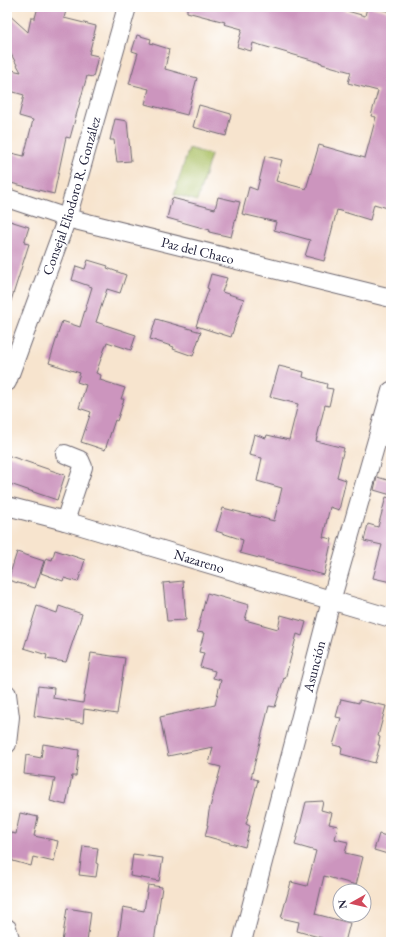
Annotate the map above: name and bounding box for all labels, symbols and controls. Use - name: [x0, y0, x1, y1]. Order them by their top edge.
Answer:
- street label: Consejal Eliodoro R. González: [38, 114, 105, 278]
- street label: Paz del Chaco: [160, 233, 236, 268]
- street label: Nazareno: [172, 545, 227, 577]
- street label: Asunción: [298, 638, 329, 695]
- north arrow: [332, 883, 372, 923]
- text: N: [335, 899, 350, 910]

